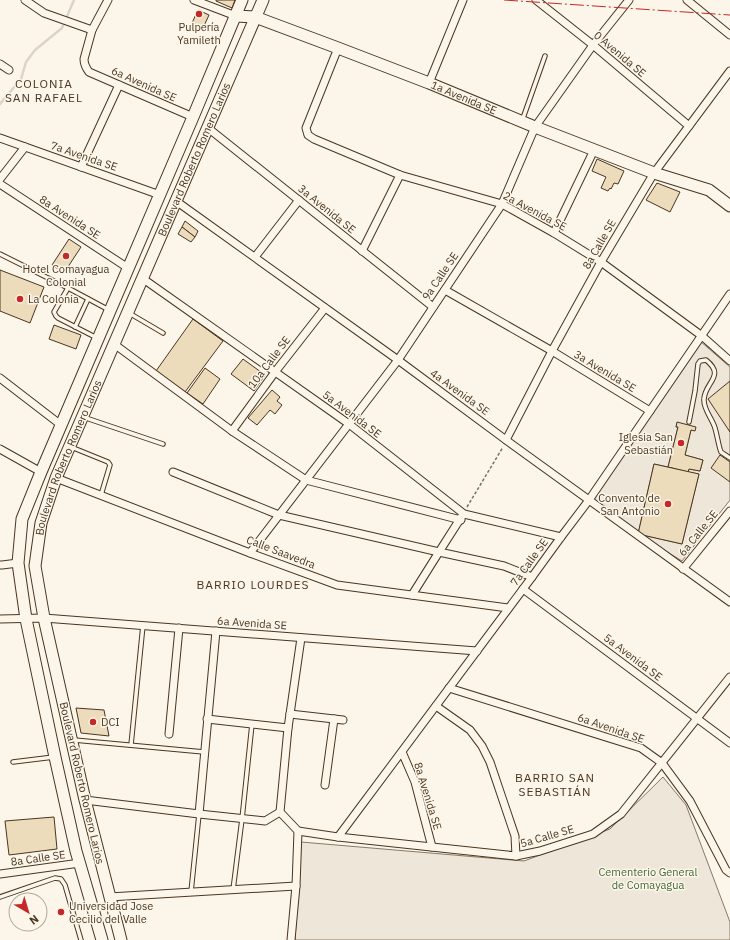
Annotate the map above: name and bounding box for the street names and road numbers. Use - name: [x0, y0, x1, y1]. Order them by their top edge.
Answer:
- street label: 0 Avenida SE: [591, 28, 649, 80]
- street label: 6a Avenida SE: [109, 63, 179, 105]
- street label: 1a Avenida SE: [429, 78, 499, 117]
- street label: Boulevard Roberto Romero Larios: [155, 80, 233, 238]
- street label: 7a Avenida SE: [49, 138, 119, 174]
- street label: 3a Avenida SE: [295, 182, 359, 236]
- street label: 2a Avenida SE: [501, 188, 569, 234]
- street label: 8a Avenida SE: [37, 192, 103, 242]
- street label: 8a Calle SE: [579, 217, 619, 271]
- street label: 9a Calle SE: [419, 249, 461, 303]
- street label: 10a Calle SE: [245, 333, 293, 391]
- street label: 3a Avenida SE: [571, 347, 639, 395]
- street label: 4a Avenida SE: [428, 366, 492, 418]
- street label: Boulevard Roberto Romero Larios: [32, 378, 105, 536]
- street label: 5a Avenida SE: [320, 387, 384, 441]
- street label: 6a Calle SE: [675, 507, 721, 559]
- street label: Calle Saavedra: [244, 532, 318, 572]
- street label: 7a Calle SE: [507, 536, 551, 588]
- street label: 6a Avenida SE: [217, 614, 287, 632]
- street label: 5a Avenida SE: [601, 630, 665, 684]
- street label: Boulevard Roberto Romero Larios: [57, 701, 107, 865]
- street label: 6a Avenida SE: [576, 710, 646, 746]
- street label: 8a Avenida SE: [411, 761, 445, 831]
- street label: 5a Calle SE: [519, 822, 575, 850]
- street label: 8a Calle SE: [10, 847, 66, 869]

